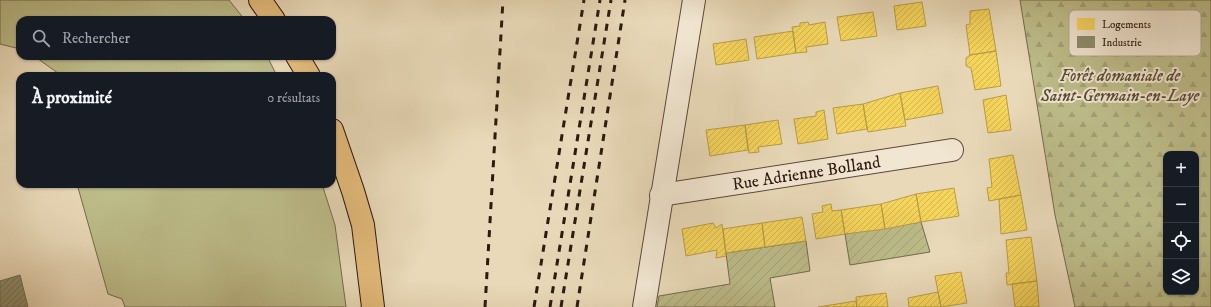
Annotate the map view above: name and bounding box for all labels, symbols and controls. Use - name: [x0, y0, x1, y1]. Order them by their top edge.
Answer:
- legend: [1069, 10, 1201, 56]
- search box: [16, 16, 336, 60]
- text: Logements: [1102, 18, 1151, 32]
- icon: search: [30, 27, 52, 49]
- text: Rechercher: [62, 29, 130, 48]
- text: Industrie: [1102, 36, 1142, 50]
- park label: Forêt domaniale de Saint-Germain-en-Laye: [1040, 65, 1200, 107]
- text: À proximité: [32, 87, 112, 109]
- text: 0 résultats: [267, 90, 320, 106]
- street label: Rue Adrienne Bolland: [731, 151, 882, 196]
- map controls: [1163, 151, 1199, 295]
- button: +: [1163, 151, 1199, 187]
- button: −: [1163, 187, 1199, 223]
- button: locate: [1163, 223, 1199, 259]
- button: layers: [1163, 259, 1199, 295]

